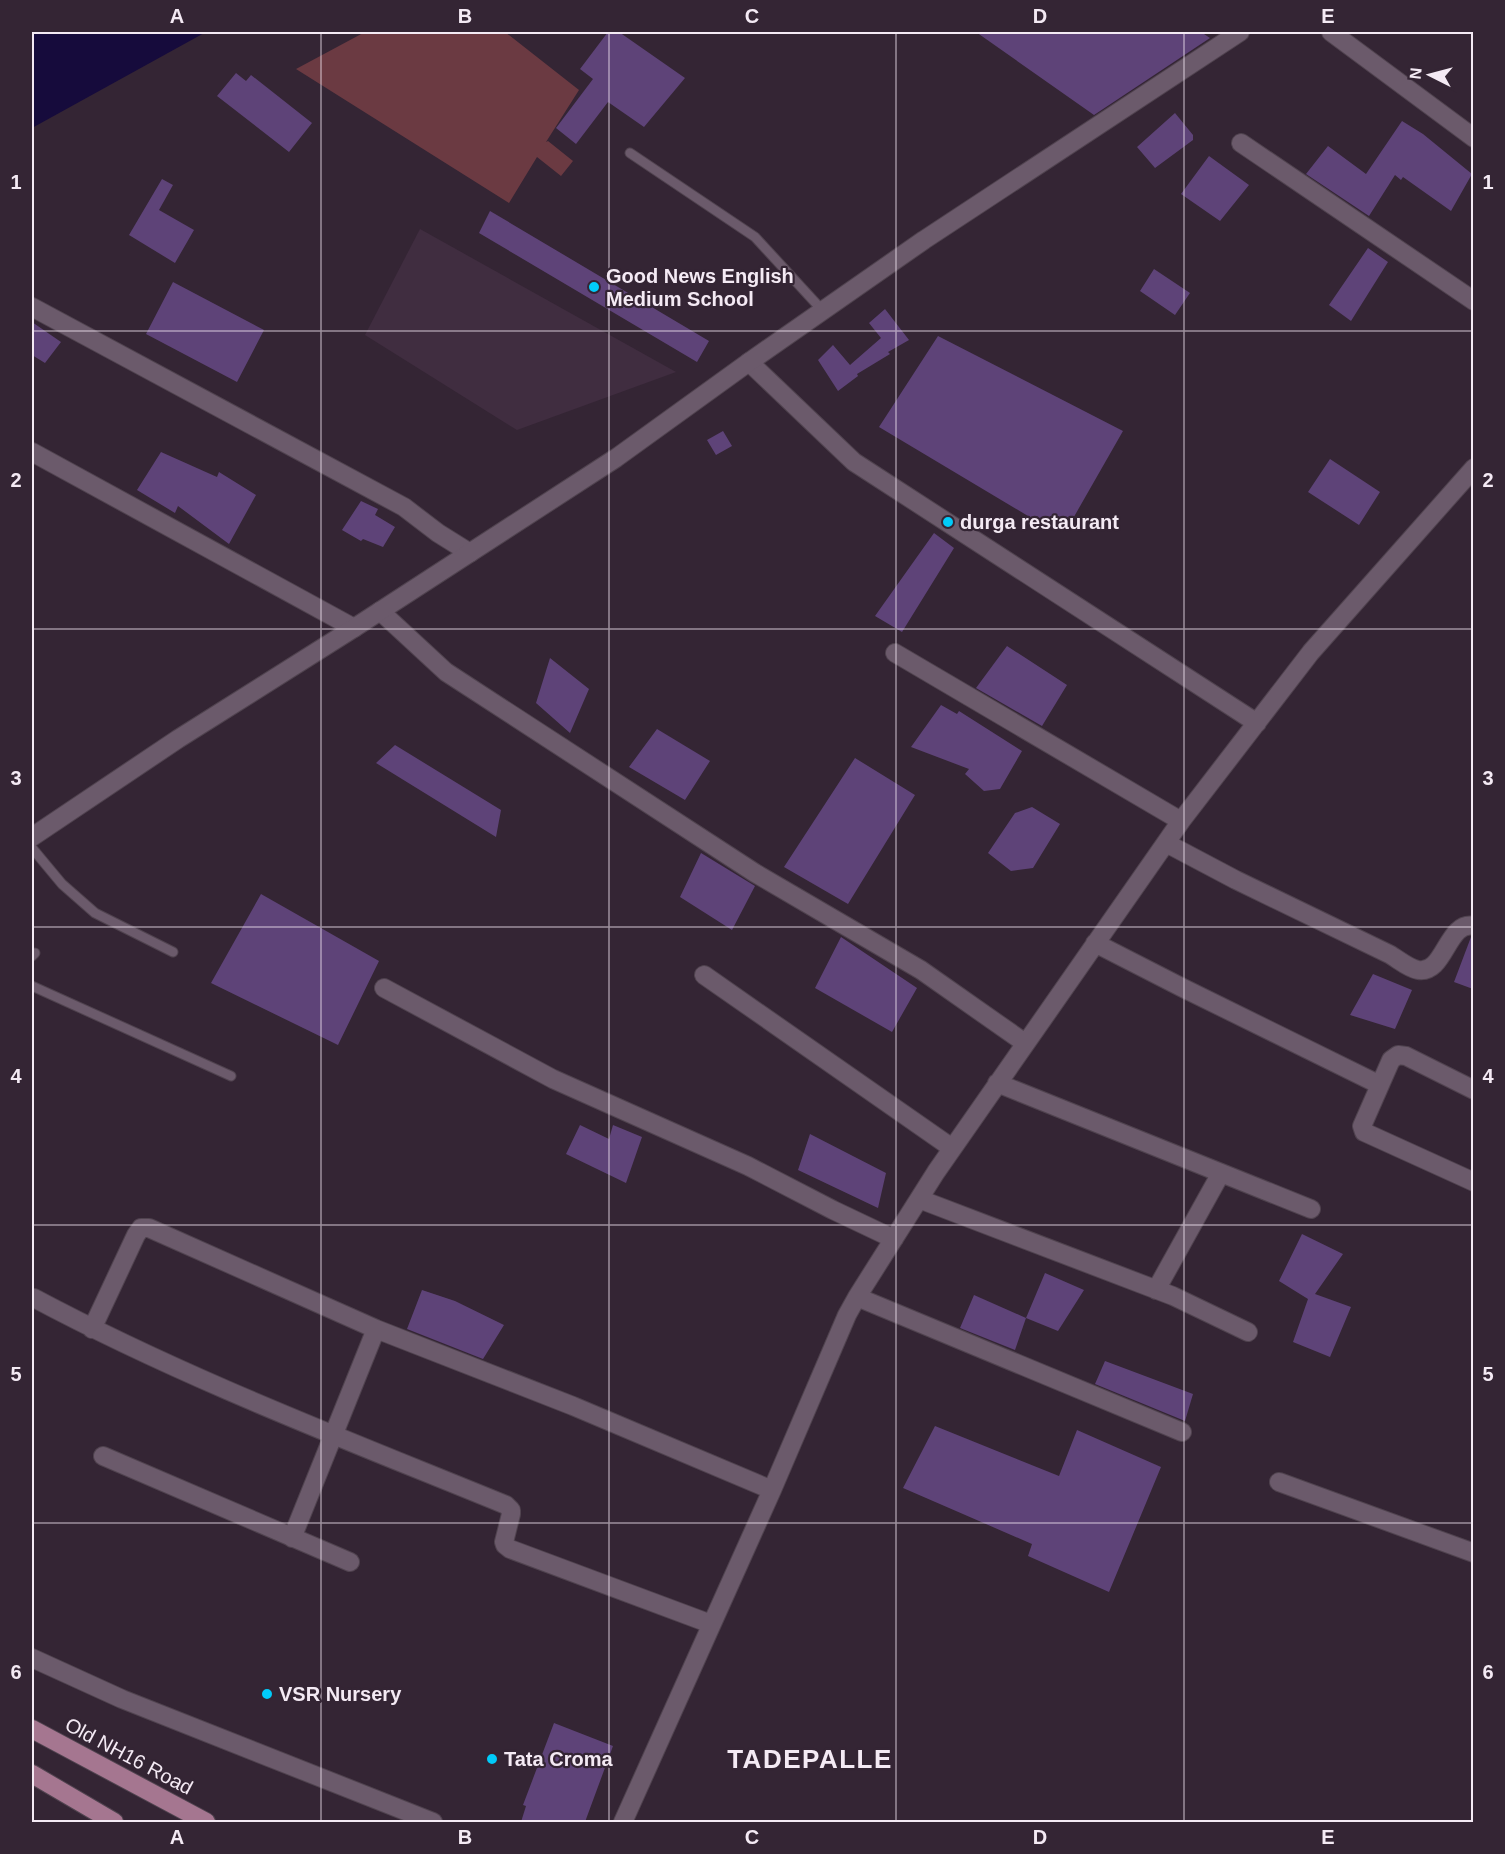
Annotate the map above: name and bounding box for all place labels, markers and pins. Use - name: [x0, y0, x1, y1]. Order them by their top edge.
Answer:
- place label: Good News English Medium School: [606, 265, 794, 310]
- marker: Good News English Medium School: [587, 280, 601, 294]
- place label: durga restaurant: [960, 511, 1119, 533]
- marker: durga restaurant: [941, 515, 955, 529]
- place label: VSR Nursery: [279, 1683, 402, 1705]
- marker: VSR Nursery: [260, 1687, 274, 1701]
- place label: Tata Croma: [504, 1748, 613, 1770]
- marker: Tata Croma: [485, 1752, 499, 1766]

